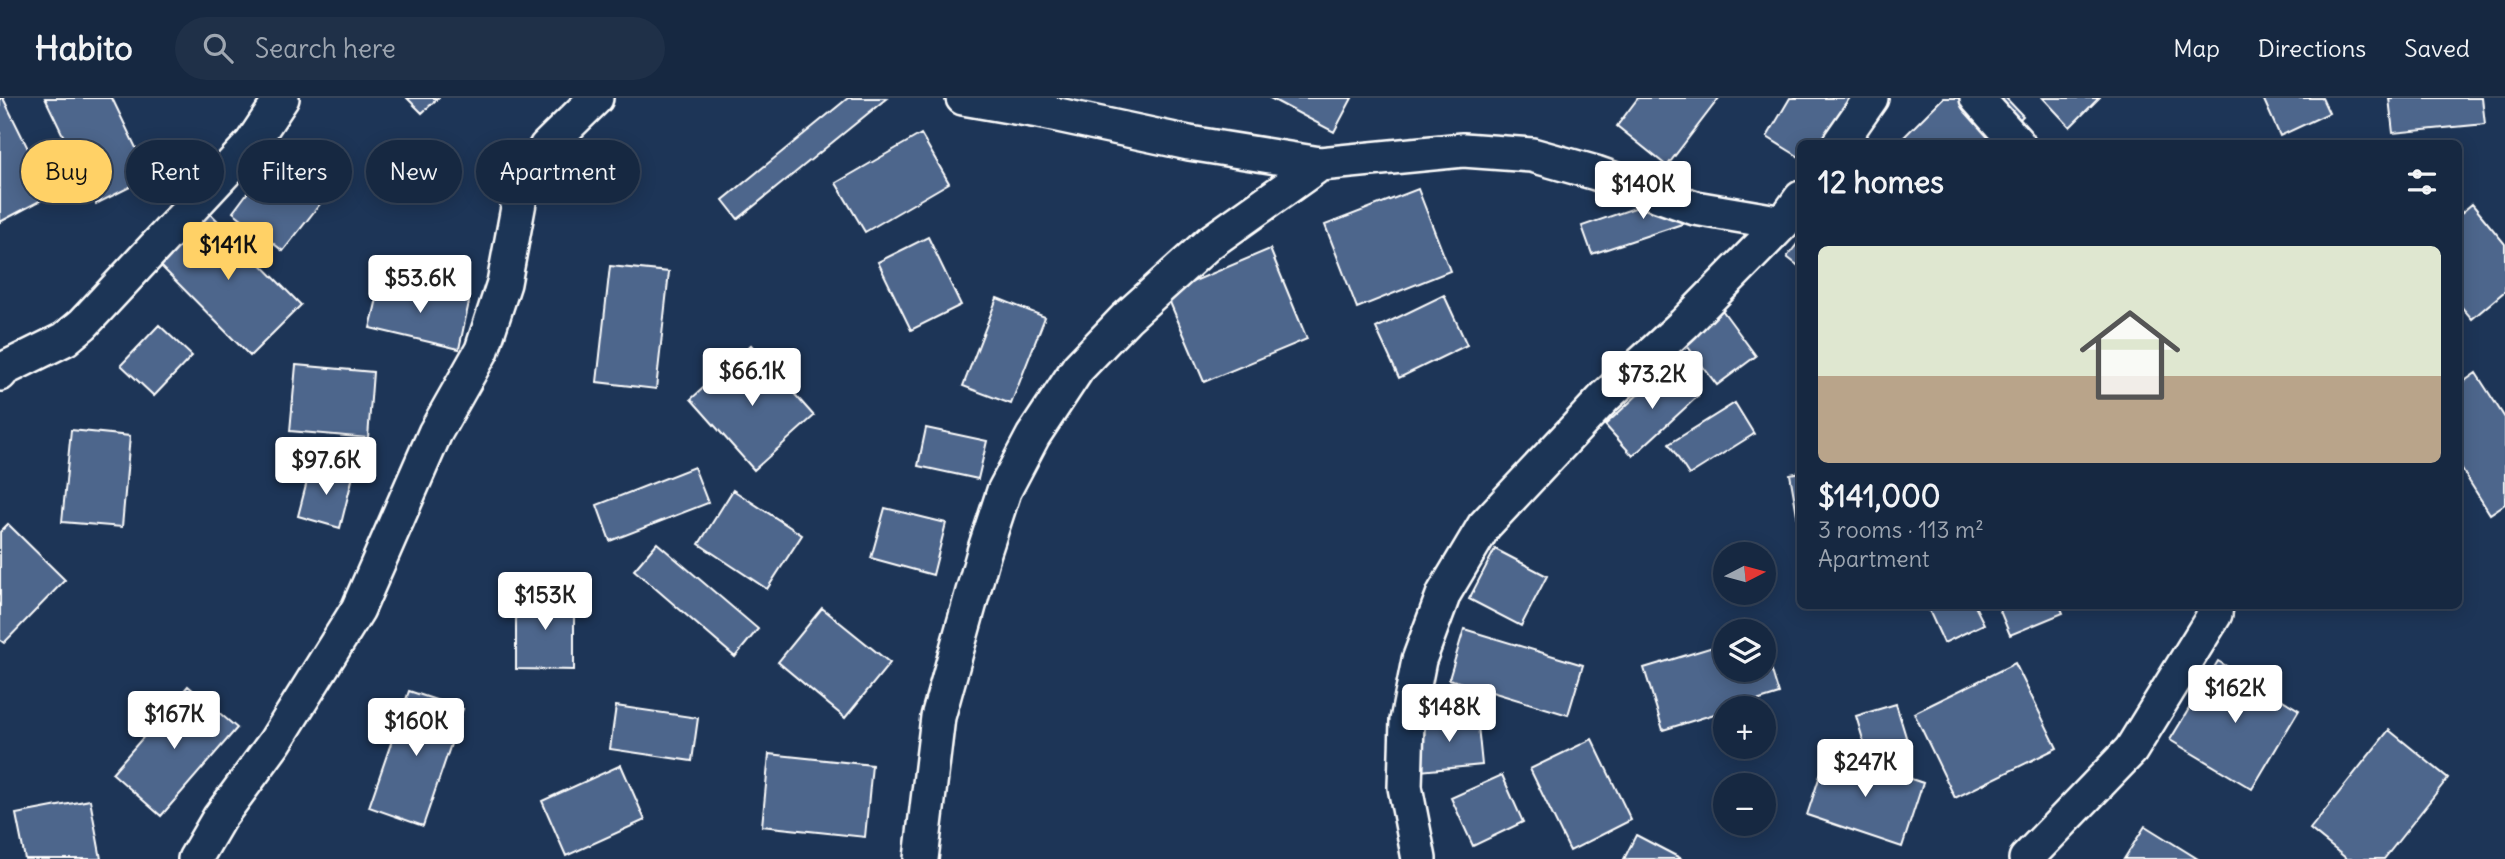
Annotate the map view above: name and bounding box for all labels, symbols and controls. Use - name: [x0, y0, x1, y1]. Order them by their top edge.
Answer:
- search box: [175, 17, 665, 80]
- text: Habito: [35, 27, 133, 69]
- icon: search: [199, 29, 237, 67]
- text: Search here: [255, 32, 396, 65]
- text: Map: [2173, 33, 2220, 63]
- text: Directions: [2258, 33, 2366, 63]
- text: Saved: [2404, 33, 2470, 63]
- chip: Buy: [21, 140, 112, 203]
- chip: Rent: [126, 140, 224, 203]
- chip: Filters: [238, 140, 352, 203]
- chip: New: [366, 140, 462, 203]
- chip: Apartment: [476, 140, 640, 203]
- pin: $140K: [1594, 162, 1692, 221]
- text: 12 homes: [1818, 163, 1944, 201]
- icon: filters: [2403, 163, 2441, 201]
- text: $140K: [1611, 169, 1675, 198]
- pin: $141K: [179, 222, 277, 282]
- text: $141K: [199, 230, 257, 259]
- pin: $53.6K: [363, 256, 477, 315]
- text: $53.6K: [384, 263, 456, 292]
- icon: home: [2067, 292, 2193, 418]
- pin: $66.1K: [695, 348, 809, 408]
- pin: $73.2K: [1595, 352, 1709, 411]
- text: $66.1K: [719, 356, 785, 385]
- text: $73.2K: [1618, 359, 1686, 388]
- pin: $97.6K: [269, 438, 383, 497]
- text: $97.6K: [291, 445, 361, 474]
- text: $141,000: [1818, 477, 1941, 515]
- text: 3 rooms · 113 m²: [1818, 515, 1984, 544]
- north arrow: [1713, 542, 1776, 606]
- map controls: [1713, 542, 1776, 836]
- text: Apartment: [1818, 544, 1930, 573]
- pin: $153K: [496, 573, 594, 632]
- text: $153K: [514, 580, 576, 609]
- button: layers: [1713, 619, 1776, 682]
- pin: $162K: [2186, 666, 2284, 725]
- text: $162K: [2204, 673, 2266, 702]
- pin: $148K: [1400, 684, 1498, 744]
- pin: $167K: [125, 692, 223, 751]
- text: $148K: [1418, 692, 1480, 721]
- button: +: [1713, 696, 1776, 759]
- pin: $160K: [367, 698, 465, 758]
- text: $167K: [144, 699, 204, 728]
- text: $160K: [384, 706, 448, 735]
- pin: $247K: [1816, 740, 1914, 799]
- text: $247K: [1833, 747, 1897, 776]
- button: −: [1713, 773, 1776, 836]

